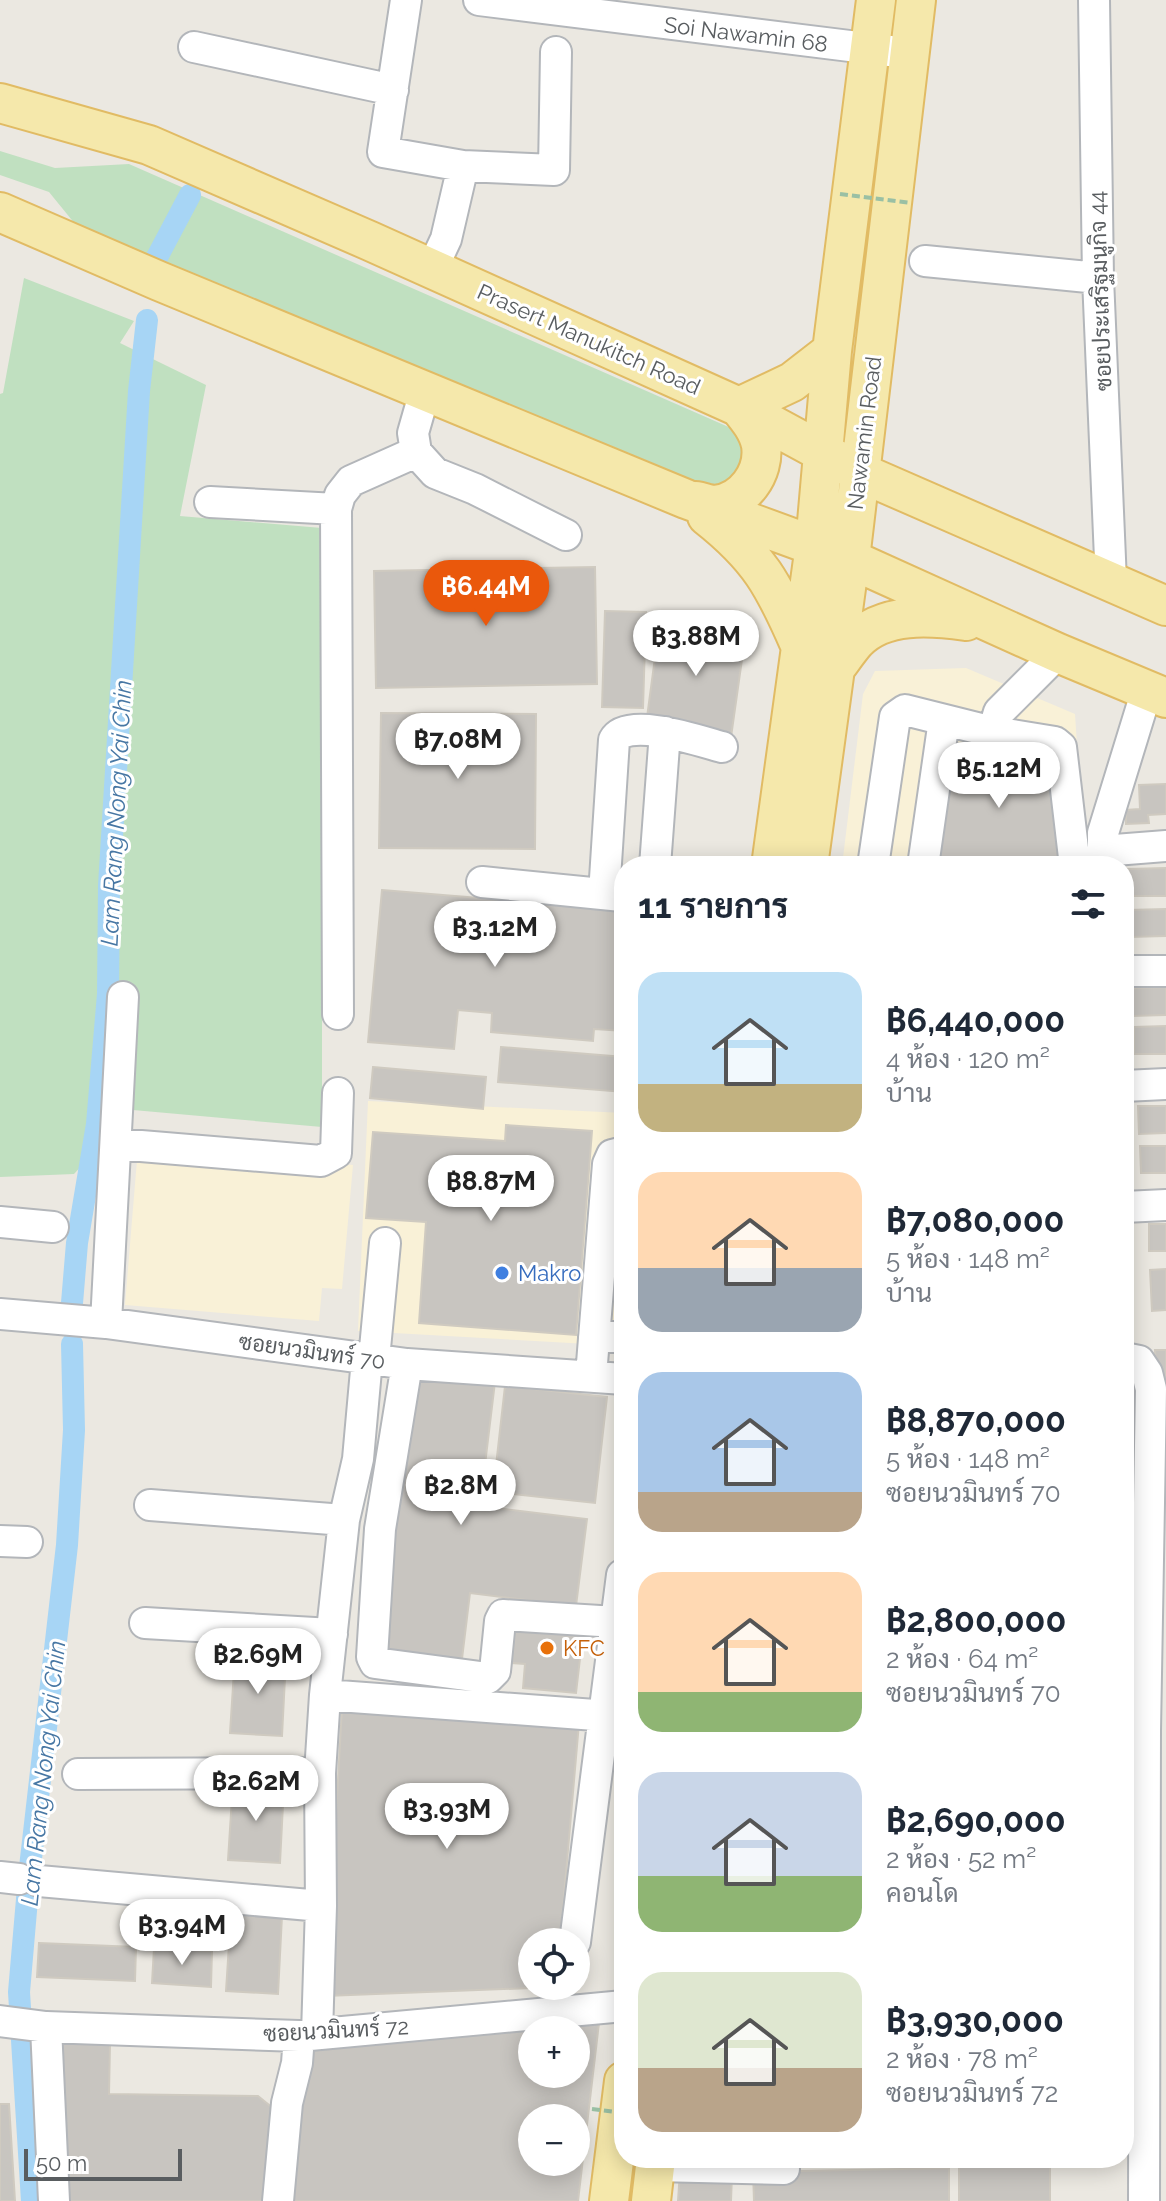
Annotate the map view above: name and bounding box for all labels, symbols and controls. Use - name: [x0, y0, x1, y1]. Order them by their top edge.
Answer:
- street label: Soi Nawamin 68: [663, 11, 829, 57]
- street label: ซอยประเสริฐมนูกิจ 44: [1084, 190, 1119, 391]
- street label: Prasert Manukitch Road: [473, 278, 705, 400]
- street label: Nawamin Road: [842, 355, 886, 511]
- pin: ฿6.44M: [421, 560, 551, 628]
- text: ฿6.44M: [441, 571, 531, 601]
- pin: ฿3.88M: [631, 610, 761, 678]
- text: ฿3.88M: [651, 621, 741, 651]
- water label: Lam Rang Nong Yai Chin: [95, 679, 137, 947]
- pin: ฿7.08M: [393, 713, 523, 781]
- text: ฿7.08M: [414, 724, 502, 754]
- pin: ฿5.12M: [934, 742, 1064, 810]
- text: ฿5.12M: [956, 753, 1042, 783]
- icon: filters: [1066, 882, 1110, 926]
- text: 11 รายการ: [638, 886, 789, 926]
- pin: ฿3.12M: [430, 901, 560, 969]
- text: ฿3.12M: [452, 912, 538, 942]
- text: ฿6,440,000: [886, 1000, 1065, 1040]
- icon: home: [702, 1004, 798, 1100]
- text: 4 ห้อง · 120 m²: [886, 1044, 1050, 1074]
- text: บ้าน: [886, 1078, 932, 1108]
- pin: ฿8.87M: [426, 1155, 556, 1223]
- text: ฿8.87M: [446, 1166, 536, 1196]
- text: ฿7,080,000: [886, 1200, 1064, 1240]
- icon: home: [702, 1204, 798, 1300]
- text: 5 ห้อง · 148 m²: [886, 1244, 1050, 1274]
- place label: Makro: [518, 1260, 581, 1286]
- marker: Makro: [493, 1264, 511, 1282]
- text: บ้าน: [886, 1278, 932, 1308]
- street label: ซอยนวมินทร์ 70: [237, 1327, 387, 1374]
- text: ฿8,870,000: [886, 1400, 1066, 1440]
- icon: home: [702, 1404, 798, 1500]
- text: 5 ห้อง · 148 m²: [886, 1444, 1050, 1474]
- pin: ฿2.8M: [405, 1459, 517, 1527]
- text: ฿2.8M: [424, 1470, 498, 1500]
- text: ซอยนวมินทร์ 70: [886, 1478, 1061, 1508]
- text: ฿2,800,000: [886, 1600, 1066, 1640]
- icon: home: [702, 1604, 798, 1700]
- pin: ฿2.69M: [193, 1628, 323, 1696]
- place label: KFC: [563, 1635, 605, 1661]
- water label: Lam Rang Nong Yai Chin: [15, 1639, 71, 1907]
- text: ฿2.69M: [213, 1639, 303, 1669]
- marker: KFC: [538, 1639, 556, 1657]
- text: 2 ห้อง · 64 m²: [886, 1644, 1038, 1674]
- text: ซอยนวมินทร์ 70: [886, 1678, 1061, 1708]
- pin: ฿2.62M: [191, 1755, 321, 1823]
- text: ฿2.62M: [211, 1766, 301, 1796]
- pin: ฿3.93M: [382, 1783, 512, 1851]
- text: ฿3.93M: [403, 1794, 491, 1824]
- text: ฿2,690,000: [886, 1800, 1066, 1840]
- icon: home: [702, 1804, 798, 1900]
- text: 2 ห้อง · 52 m²: [886, 1844, 1036, 1874]
- text: คอนโด: [886, 1878, 959, 1908]
- pin: ฿3.94M: [117, 1899, 247, 1967]
- text: ฿3.94M: [138, 1910, 226, 1940]
- map controls: [518, 1928, 590, 2176]
- button: locate: [518, 1928, 590, 2000]
- text: ฿3,930,000: [886, 2000, 1064, 2040]
- icon: home: [702, 2004, 798, 2100]
- street label: ซอยนวมินทร์ 72: [262, 2012, 409, 2047]
- button: +: [518, 2016, 590, 2088]
- text: 2 ห้อง · 78 m²: [886, 2044, 1038, 2074]
- text: ซอยนวมินทร์ 72: [886, 2078, 1058, 2108]
- button: −: [518, 2104, 590, 2176]
- scale bar: [24, 2145, 182, 2181]
- text: 50 m: [36, 2150, 87, 2176]

